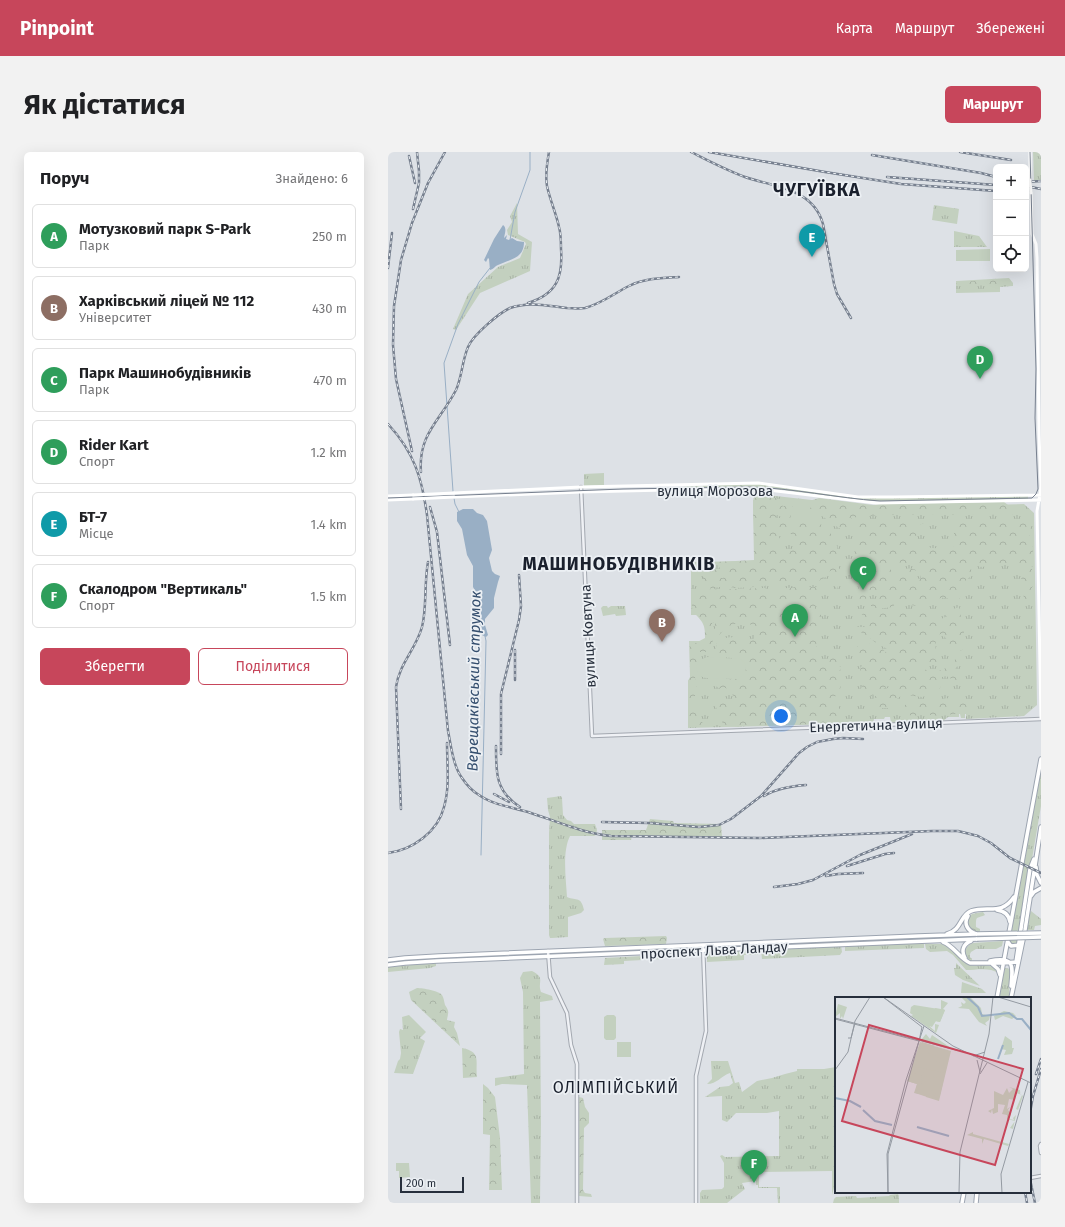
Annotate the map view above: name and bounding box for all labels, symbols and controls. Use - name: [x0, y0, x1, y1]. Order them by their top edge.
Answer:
- text: Pinpoint: [20, 17, 94, 40]
- text: Карта: [836, 20, 873, 37]
- text: Маршрут: [895, 20, 954, 37]
- text: Збережені: [976, 20, 1045, 37]
- button: Маршрут: [945, 86, 1041, 123]
- text: Як дістатися: [24, 88, 186, 121]
- map controls: [993, 164, 1029, 272]
- button: +: [993, 164, 1029, 200]
- text: Поруч: [40, 168, 89, 189]
- text: Знайдено: 6: [276, 171, 348, 186]
- district label: ЧУГУЇВКА: [773, 179, 861, 201]
- button: −: [993, 200, 1029, 236]
- text: Мотузковий парк S-Park: [79, 220, 251, 238]
- pin: E: [799, 224, 825, 257]
- text: A: [50, 229, 58, 244]
- text: 250 m: [312, 229, 347, 244]
- button: locate: [993, 236, 1029, 272]
- text: Парк: [79, 238, 109, 253]
- text: Харківський ліцей № 112: [79, 292, 254, 310]
- text: B: [50, 301, 58, 316]
- text: 430 m: [312, 301, 347, 316]
- text: Університет: [79, 310, 151, 325]
- pin: D: [967, 346, 993, 379]
- text: Парк Машинобудівників: [79, 364, 251, 382]
- text: C: [50, 373, 58, 388]
- text: 470 m: [313, 373, 347, 388]
- text: Парк: [79, 382, 109, 397]
- text: Rider Kart: [79, 436, 149, 454]
- text: D: [50, 445, 58, 460]
- text: 1.2 km: [311, 445, 347, 460]
- text: Спорт: [79, 454, 115, 469]
- street label: вулиця Морозова: [657, 483, 773, 500]
- text: БТ-7: [79, 508, 107, 526]
- text: E: [51, 517, 57, 532]
- text: 1.4 km: [311, 517, 347, 532]
- text: Місце: [79, 526, 114, 541]
- district label: МАШИНОБУДІВНИКІВ: [523, 553, 715, 575]
- pin: C: [850, 557, 876, 590]
- text: Скалодром "Вертикаль": [79, 580, 247, 598]
- street label: вулиця Ковтуна: [577, 584, 600, 688]
- text: F: [51, 589, 57, 604]
- text: 1.5 km: [310, 589, 347, 604]
- water label: Верещаківський струмок: [463, 590, 485, 772]
- text: Спорт: [79, 598, 115, 613]
- pin: A: [782, 604, 808, 637]
- pin: B: [649, 609, 675, 642]
- button: Зберегти: [40, 648, 190, 685]
- button: Поділитися: [198, 648, 348, 685]
- your location: [771, 706, 791, 726]
- street label: Енергетична вулиця: [809, 715, 943, 736]
- street label: проспект Льва Ландау: [640, 938, 788, 963]
- inset map: [835, 997, 1031, 1193]
- district label: ОЛІМПІЙСЬКИЙ: [553, 1078, 679, 1097]
- pin: F: [741, 1150, 767, 1183]
- scale bar: [400, 1175, 464, 1194]
- text: 200 m: [406, 1177, 436, 1190]

